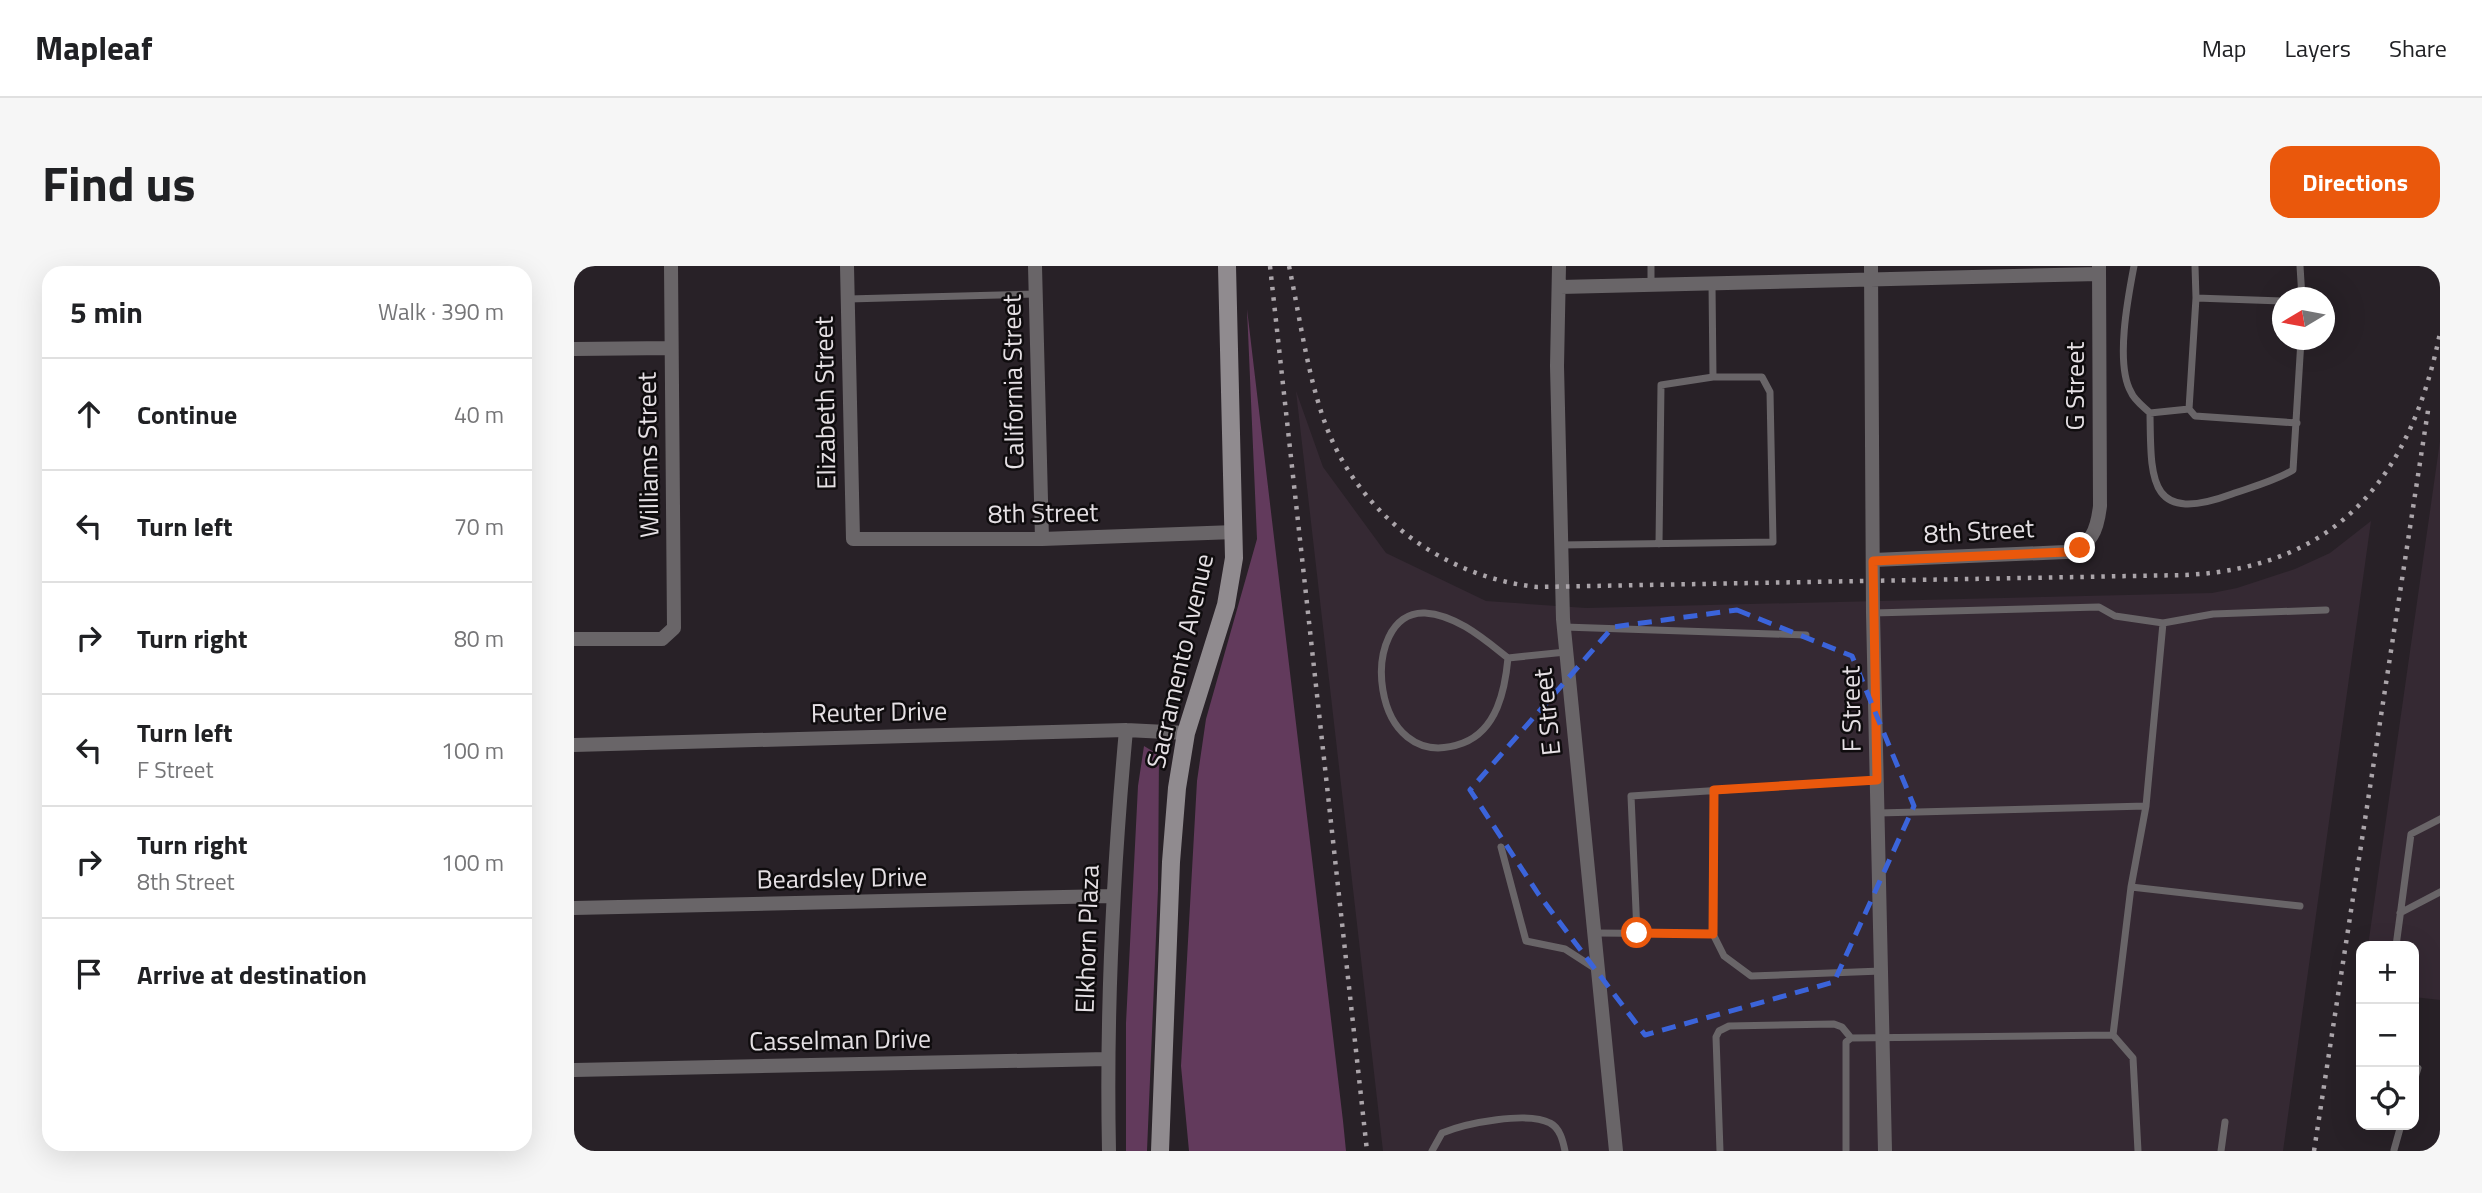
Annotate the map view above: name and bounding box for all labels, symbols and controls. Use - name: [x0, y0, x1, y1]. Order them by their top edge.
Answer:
- text: Mapleaf: [35, 23, 153, 73]
- text: Map: [2202, 30, 2247, 66]
- text: Layers: [2285, 30, 2351, 66]
- text: Share: [2389, 30, 2447, 66]
- text: Find us: [42, 145, 196, 220]
- button: Directions: [2270, 146, 2440, 218]
- north arrow: [2272, 287, 2335, 350]
- text: 5 min: [70, 289, 143, 335]
- text: Walk · 390 m: [378, 294, 504, 329]
- street label: California Street: [991, 294, 1034, 470]
- street label: Elizabeth Street: [803, 316, 846, 490]
- street label: G Street: [2055, 342, 2094, 430]
- street label: Williams Street: [627, 372, 668, 538]
- icon: ahead: [70, 395, 108, 433]
- text: Continue: [137, 395, 237, 434]
- text: 40 m: [454, 397, 504, 432]
- street label: 8th Street: [987, 492, 1099, 533]
- icon: left: [70, 507, 108, 545]
- text: Turn left: [137, 507, 232, 546]
- street label: 8th Street: [1923, 508, 2035, 553]
- text: 70 m: [454, 509, 504, 544]
- route end: [2064, 532, 2095, 563]
- street label: Sacramento Avenue: [1136, 550, 1223, 772]
- icon: right: [70, 619, 108, 657]
- text: Turn right: [137, 619, 248, 658]
- text: 80 m: [454, 621, 504, 656]
- street label: F Street: [1830, 665, 1871, 753]
- street label: E Street: [1523, 667, 1570, 757]
- street label: Reuter Drive: [810, 691, 948, 732]
- text: Turn left: [137, 713, 232, 752]
- icon: left: [70, 731, 108, 769]
- text: 100 m: [441, 733, 504, 768]
- text: F Street: [137, 752, 213, 787]
- text: Turn right: [137, 825, 248, 864]
- icon: right: [70, 843, 108, 881]
- text: 100 m: [441, 845, 504, 880]
- street label: Beardsley Drive: [756, 857, 928, 898]
- text: 8th Street: [137, 864, 235, 899]
- street label: Elkhorn Plaza: [1064, 864, 1109, 1014]
- route start: [1621, 917, 1652, 948]
- map controls: [2356, 941, 2419, 1130]
- button: +: [2356, 941, 2419, 1004]
- icon: arrive: [70, 955, 108, 993]
- text: Arrive at destination: [137, 955, 367, 994]
- button: −: [2356, 1004, 2419, 1067]
- street label: Casselman Drive: [749, 1018, 931, 1061]
- button: locate: [2356, 1067, 2419, 1130]

